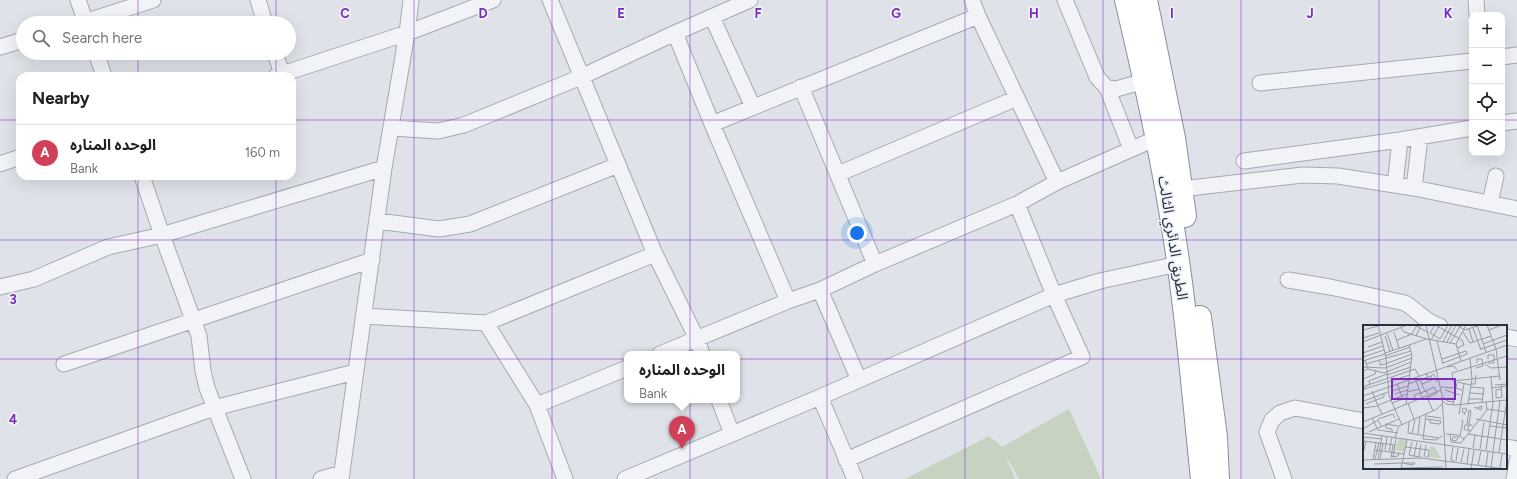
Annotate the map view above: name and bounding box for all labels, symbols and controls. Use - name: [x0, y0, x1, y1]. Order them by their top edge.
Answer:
- text: C: [340, 6, 350, 21]
- text: D: [478, 6, 488, 21]
- text: E: [617, 6, 625, 21]
- text: F: [754, 6, 762, 21]
- text: G: [891, 6, 901, 21]
- text: H: [1029, 6, 1039, 21]
- text: I: [1170, 6, 1174, 21]
- text: J: [1306, 6, 1314, 21]
- text: K: [1444, 6, 1453, 21]
- map controls: [1469, 12, 1505, 156]
- button: +: [1469, 12, 1505, 48]
- search box: [16, 16, 296, 60]
- icon: search: [30, 27, 52, 49]
- text: Search here: [62, 29, 142, 47]
- button: −: [1469, 48, 1505, 84]
- button: locate: [1469, 84, 1505, 120]
- text: Nearby: [32, 88, 90, 108]
- button: layers: [1469, 120, 1505, 156]
- text: الوحده المناره: [70, 136, 156, 154]
- text: A: [40, 145, 50, 160]
- text: 160 m: [245, 145, 280, 160]
- text: Bank: [70, 161, 98, 176]
- street label: الطريق الدائري الثالث: [1152, 174, 1192, 302]
- your location: [847, 223, 867, 243]
- text: 3: [9, 292, 17, 307]
- inset map: [1363, 325, 1507, 469]
- popup: [624, 351, 740, 403]
- text: الوحده المناره: [639, 361, 725, 379]
- text: Bank: [639, 386, 667, 401]
- text: 4: [9, 412, 17, 427]
- pin: A: [669, 416, 695, 449]

